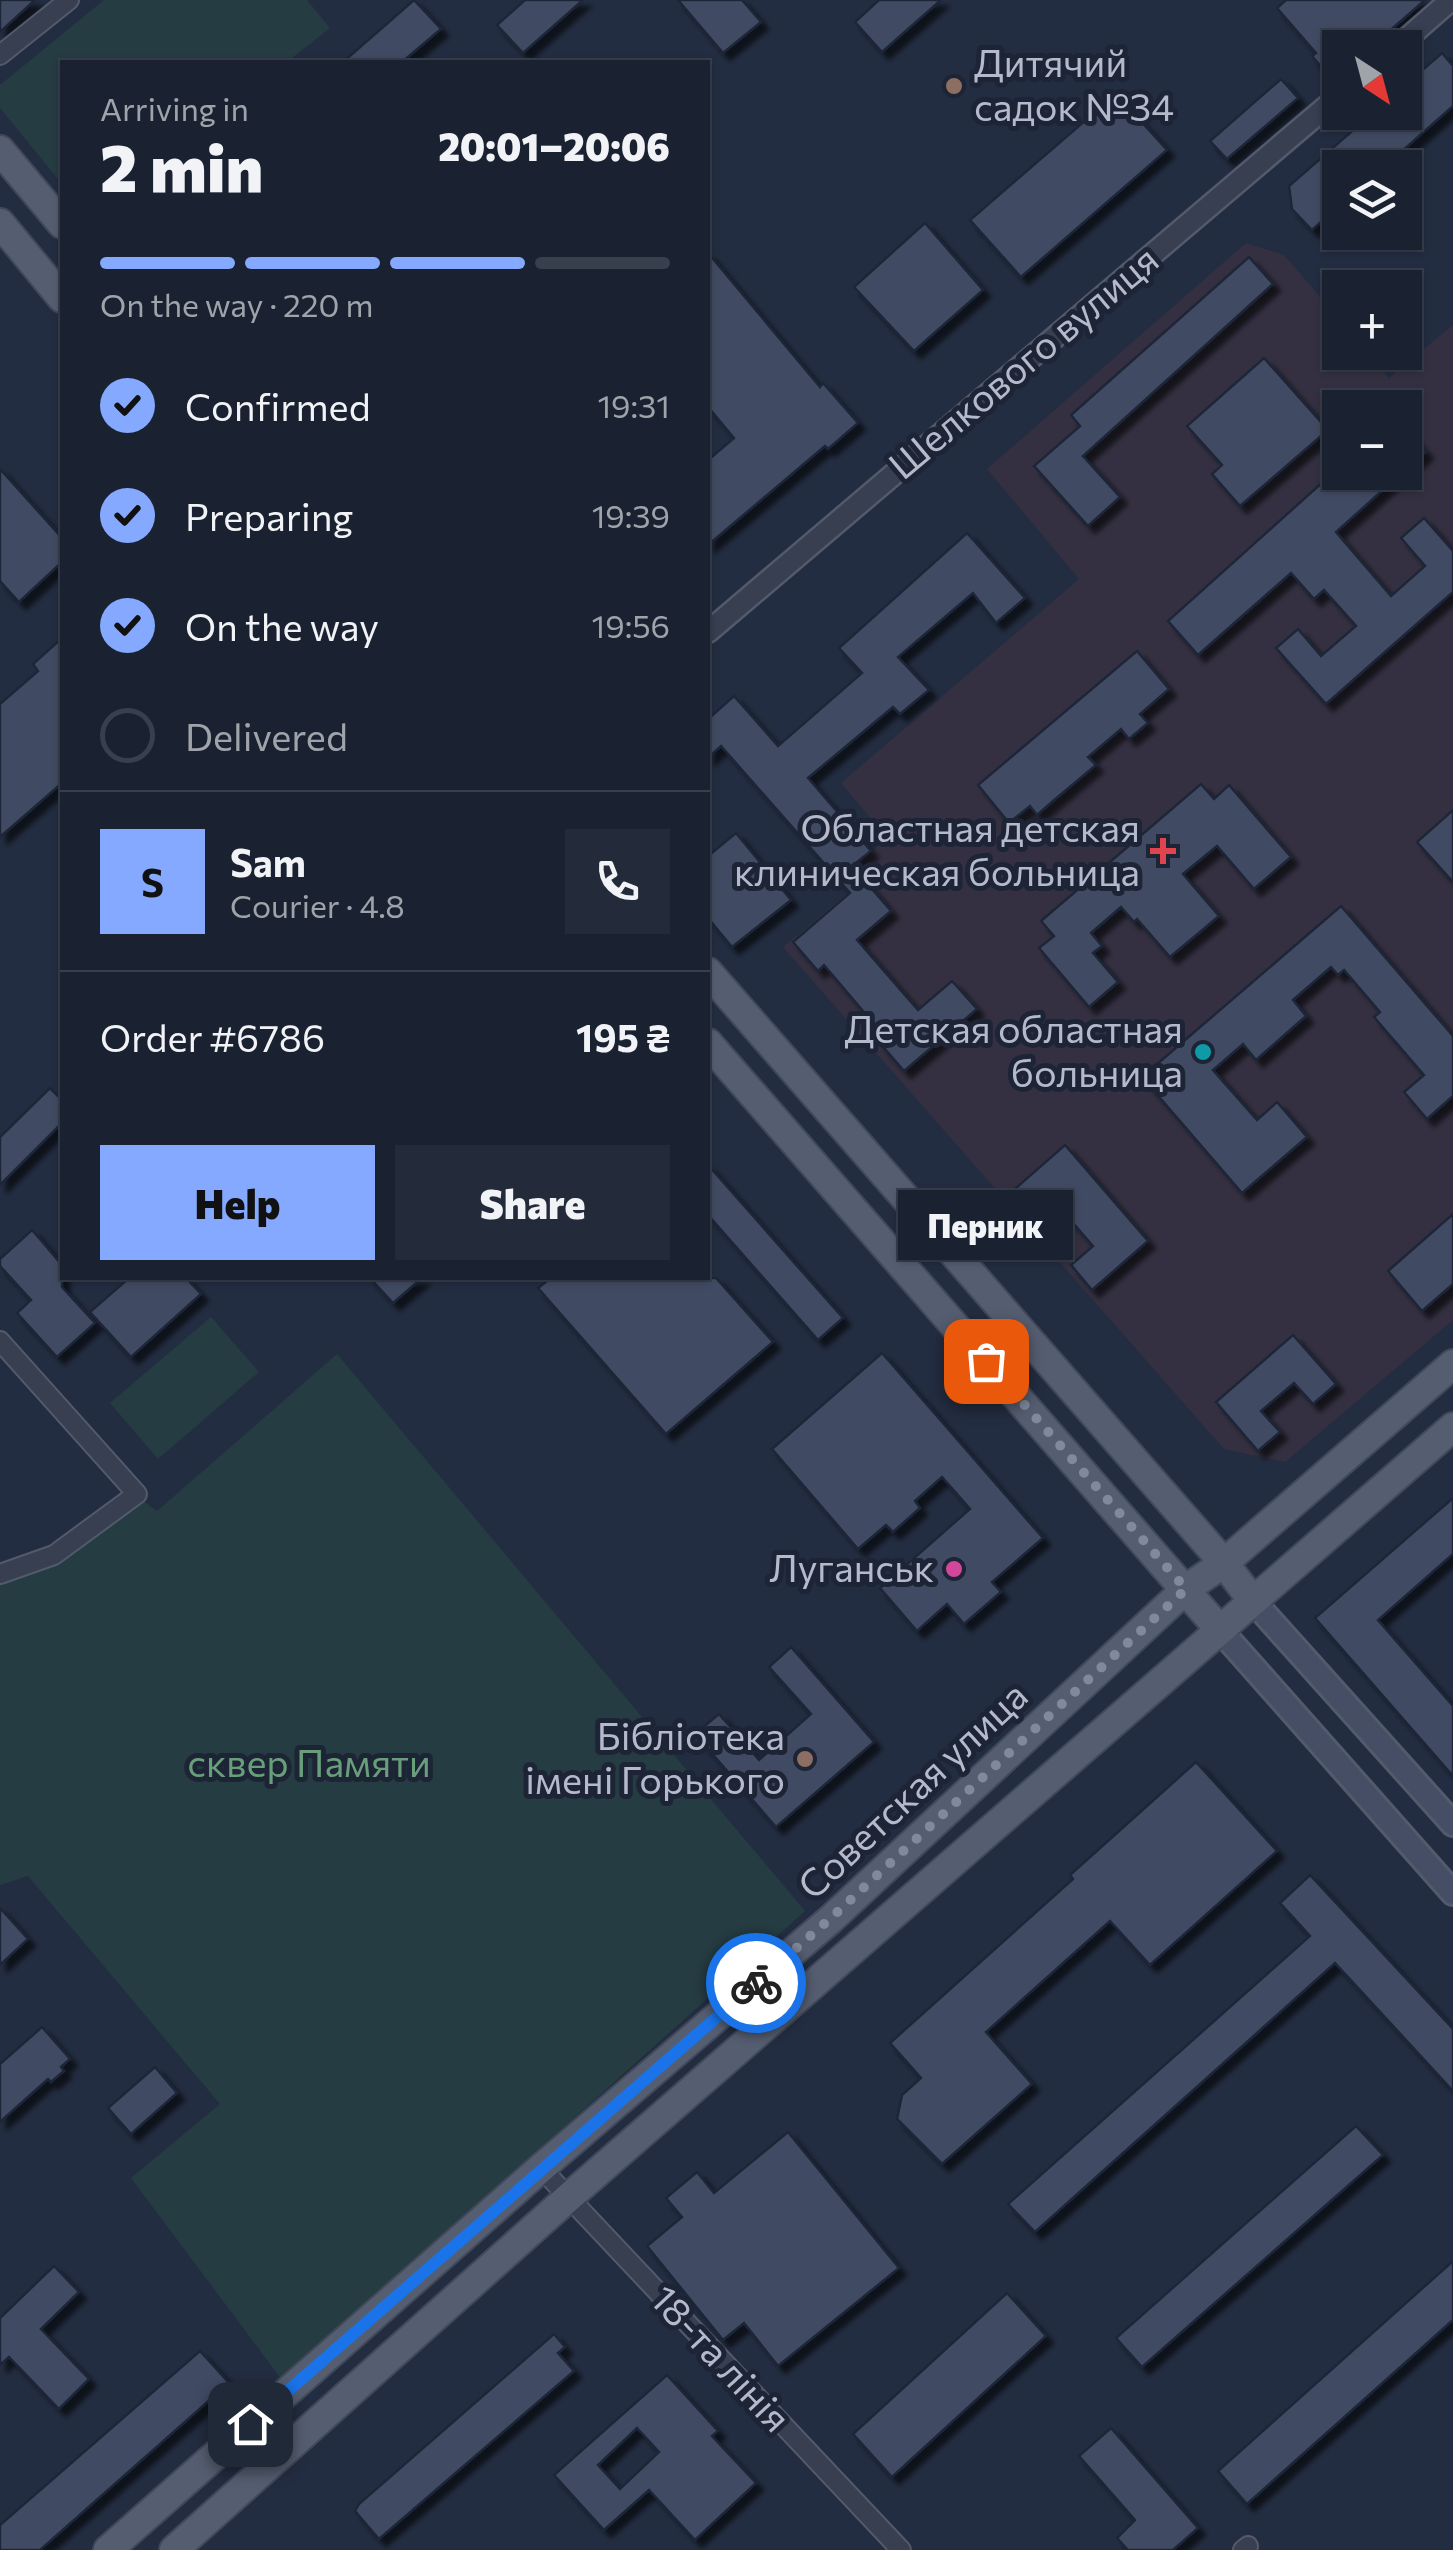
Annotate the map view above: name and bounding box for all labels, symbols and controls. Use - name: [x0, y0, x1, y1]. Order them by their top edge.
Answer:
- north arrow: [1322, 30, 1422, 130]
- map controls: [1322, 30, 1422, 490]
- place label: Дитячий садок №34: [974, 38, 1174, 129]
- marker: Дитячий садок №34: [943, 75, 965, 97]
- text: Arriving in: [100, 88, 249, 128]
- text: 20:01–20:06: [438, 122, 670, 169]
- text: 2 min: [100, 126, 263, 205]
- button: layers: [1322, 150, 1422, 250]
- street label: Шелкового вулиця: [878, 235, 1167, 488]
- button: +: [1322, 270, 1422, 370]
- text: On the way · 220 m: [100, 284, 373, 324]
- icon: check: [100, 378, 155, 433]
- text: Confirmed: [185, 382, 371, 429]
- text: 19:31: [597, 385, 670, 425]
- button: −: [1322, 390, 1422, 490]
- icon: check: [100, 488, 155, 543]
- text: Preparing: [185, 492, 353, 539]
- text: 19:39: [592, 495, 670, 535]
- icon: check: [100, 598, 155, 653]
- text: On the way: [185, 602, 379, 649]
- text: 19:56: [592, 605, 670, 645]
- text: Delivered: [185, 712, 348, 759]
- place label: Областная детская клиническая больница: [734, 803, 1140, 894]
- button: phone: [565, 829, 670, 934]
- text: Sam: [230, 838, 306, 885]
- marker: Областная детская клиническая больница: [1150, 838, 1176, 864]
- text: S: [141, 858, 164, 905]
- text: Courier · 4.8: [230, 885, 405, 925]
- place label: Детская областная больница: [844, 1004, 1183, 1095]
- text: Order #6786: [100, 1013, 325, 1060]
- text: 195 ₴: [576, 1013, 670, 1060]
- marker: Детская областная больница: [1192, 1041, 1214, 1063]
- button: Help: [100, 1145, 375, 1260]
- button: Share: [395, 1145, 670, 1260]
- callout: Перник: [898, 1191, 1074, 1261]
- text: Перник: [927, 1205, 1044, 1245]
- pin: [944, 1319, 1029, 1404]
- icon: bag: [959, 1334, 1014, 1389]
- place label: Луганськ: [769, 1543, 934, 1590]
- marker: Луганськ: [943, 1558, 965, 1580]
- street label: Советская улица: [787, 1671, 1036, 1907]
- place label: Бібліотека імені Горького: [525, 1711, 785, 1802]
- park label: сквер Памяти: [187, 1738, 431, 1785]
- marker: Бібліотека імені Горького: [794, 1748, 816, 1770]
- courier: [706, 1933, 806, 2033]
- icon: bike: [729, 1956, 784, 2011]
- street label: 18-та лінія: [642, 2274, 802, 2440]
- pin: [208, 2382, 293, 2467]
- icon: home: [223, 2397, 278, 2452]

